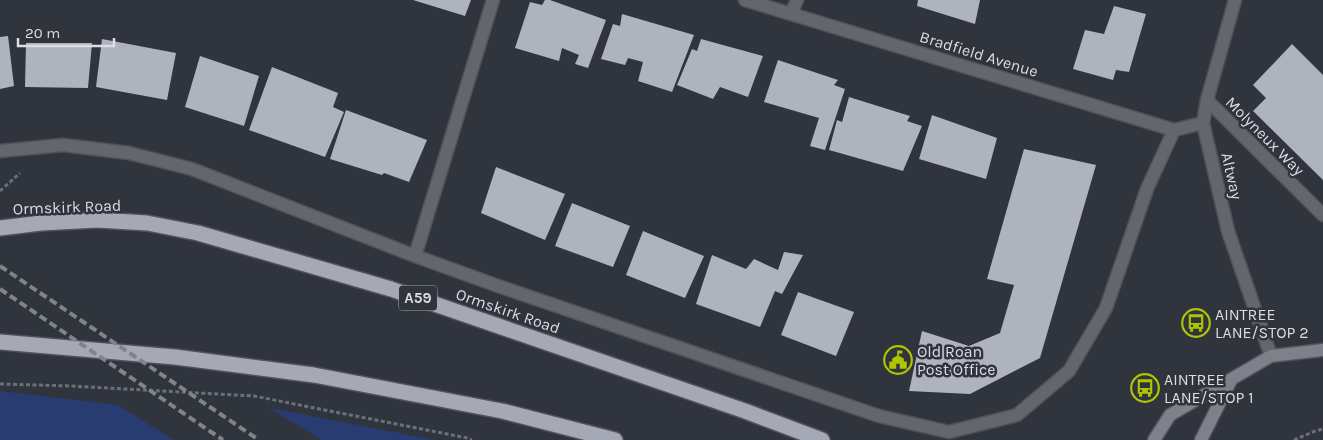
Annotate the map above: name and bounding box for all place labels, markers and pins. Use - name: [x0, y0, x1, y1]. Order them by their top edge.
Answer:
- place label: AINTREE LANE/STOP 2: [1215, 305, 1308, 342]
- bus stop icon: AINTREE LANE/STOP 2: [1181, 308, 1211, 338]
- place label: Old Roan Post Office: [917, 342, 995, 379]
- public building icon: Old Roan Post Office: [883, 345, 913, 375]
- place label: AINTREE LANE/STOP 1: [1164, 370, 1253, 407]
- bus stop icon: AINTREE LANE/STOP 1: [1130, 373, 1160, 403]

